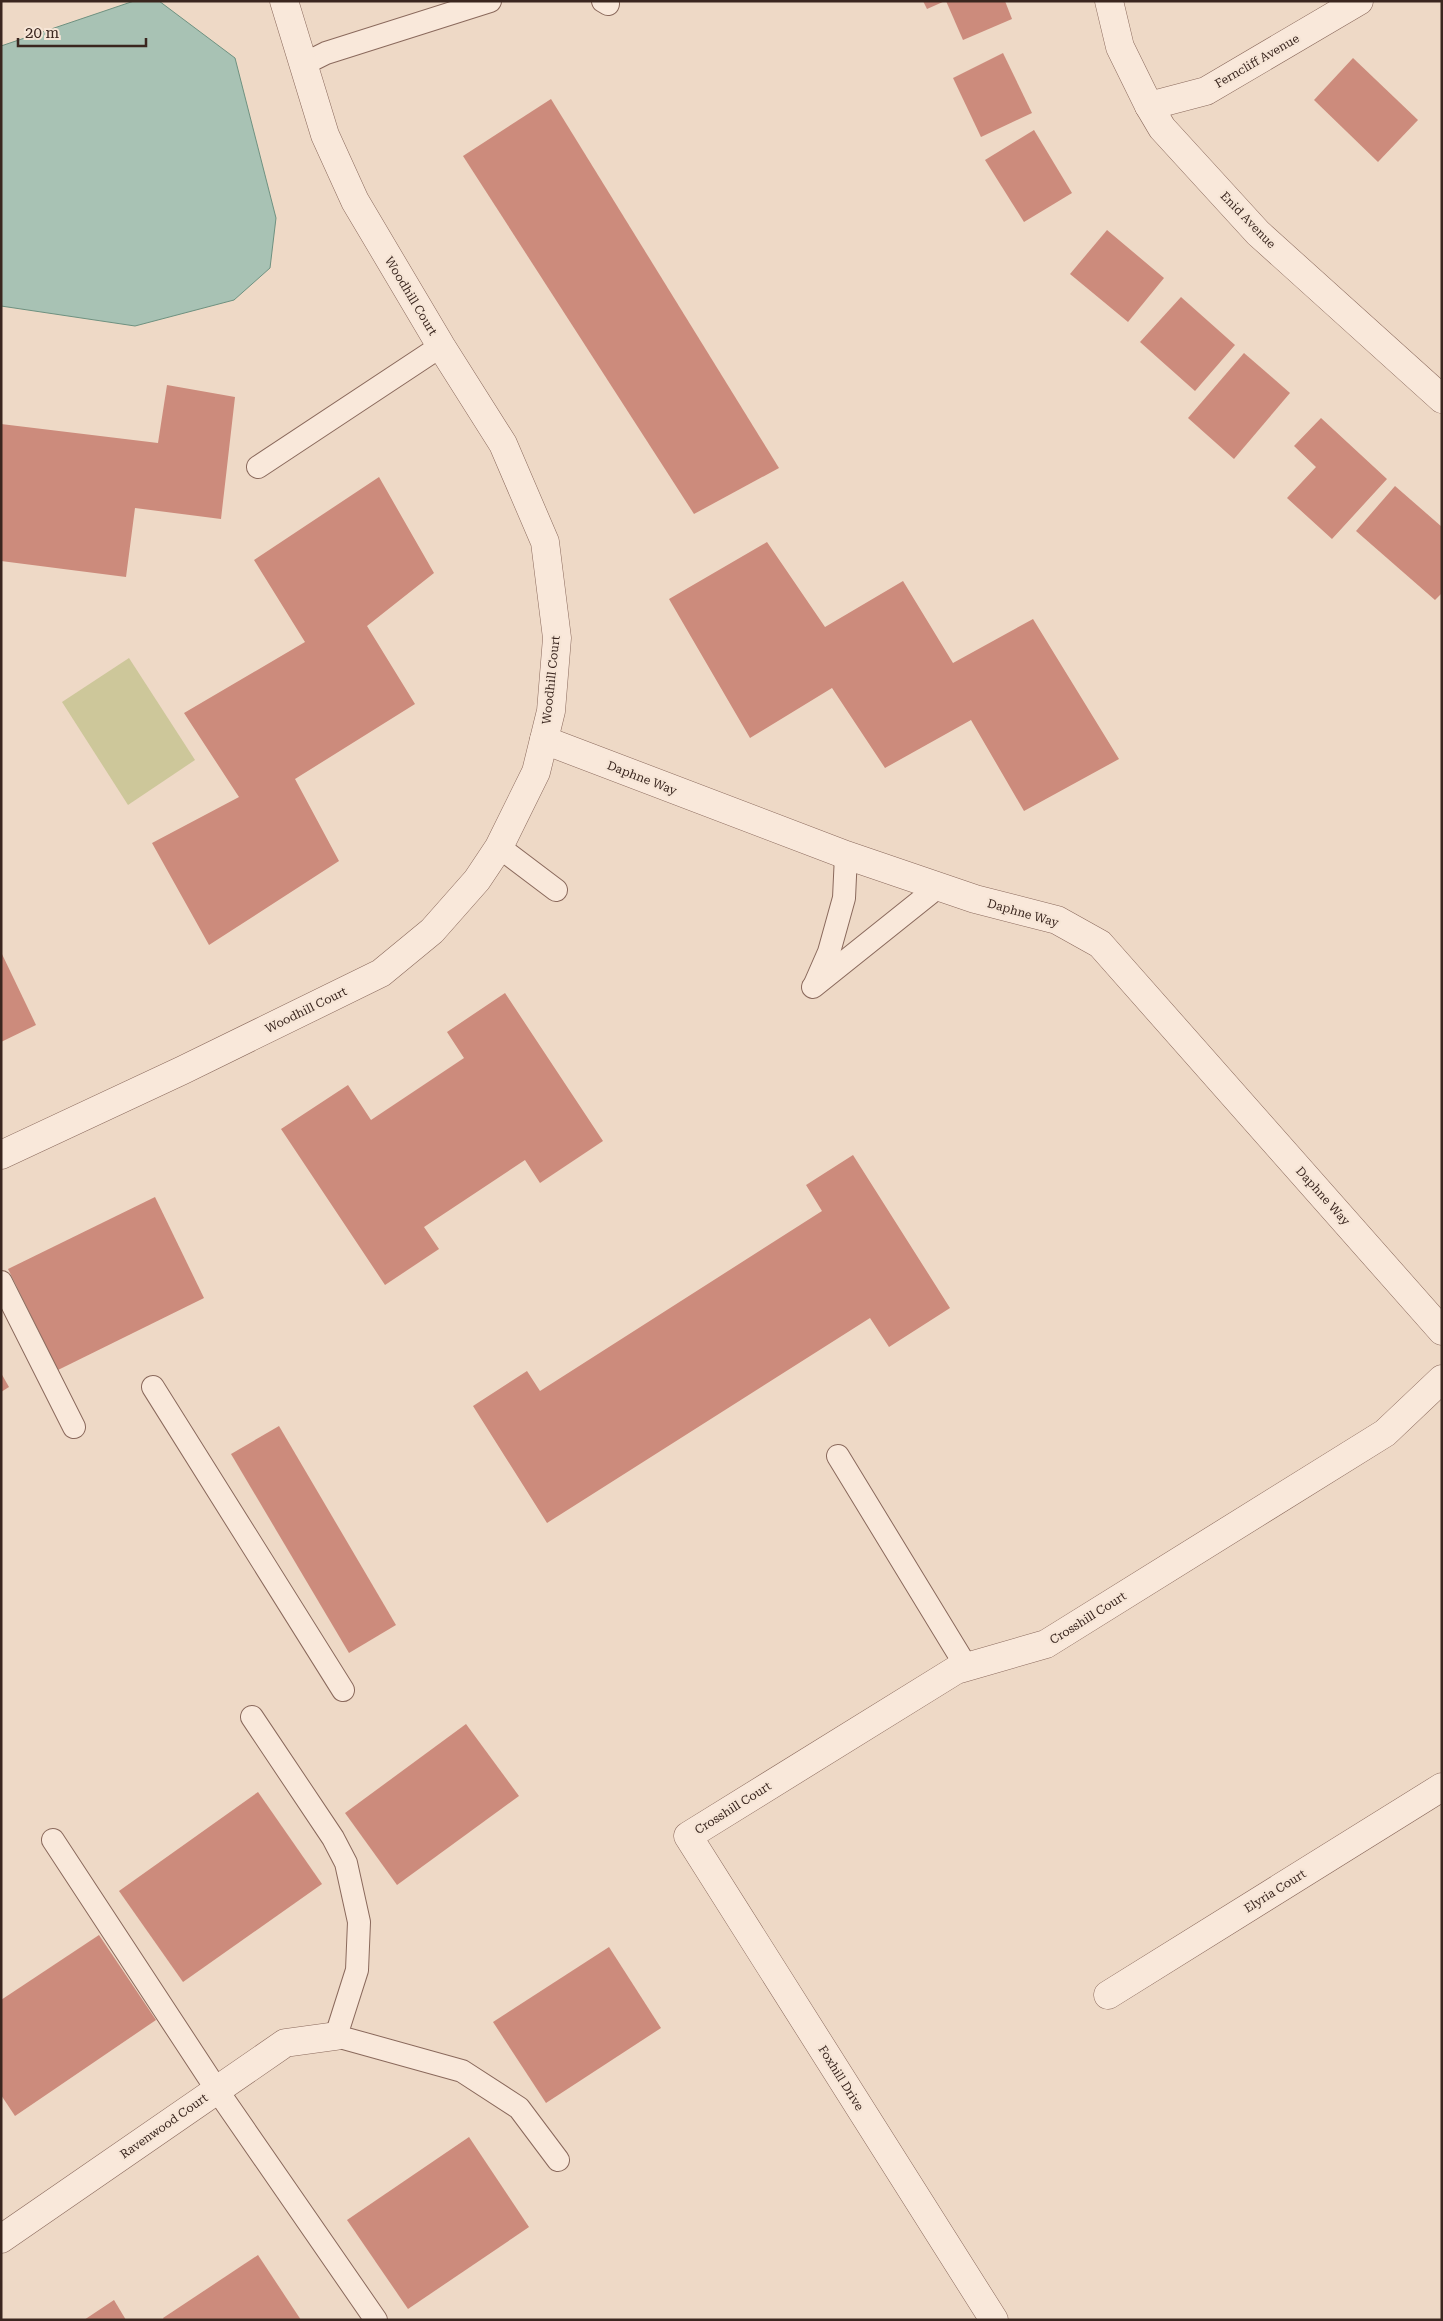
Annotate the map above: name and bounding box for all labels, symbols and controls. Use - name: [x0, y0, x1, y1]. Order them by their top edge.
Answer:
- scale bar: [18, 15, 145, 47]
- text: 20 m: [25, 24, 60, 42]
- street label: Ferncliff Avenue: [1212, 31, 1302, 91]
- street label: Enid Avenue: [1218, 189, 1279, 251]
- street label: Woodhill Court: [382, 254, 440, 338]
- street label: Woodhill Court: [539, 634, 563, 725]
- street label: Daphne Way: [605, 758, 680, 798]
- street label: Daphne Way: [986, 896, 1061, 930]
- street label: Woodhill Court: [263, 984, 350, 1036]
- street label: Daphne Way: [1293, 1164, 1353, 1229]
- street label: Crosshill Court: [1047, 1589, 1129, 1647]
- street label: Crosshill Court: [692, 1779, 774, 1837]
- street label: Elyria Court: [1242, 1866, 1309, 1915]
- street label: Foxhill Drive: [815, 2043, 867, 2113]
- street label: Ravenwood Court: [118, 2090, 211, 2161]

